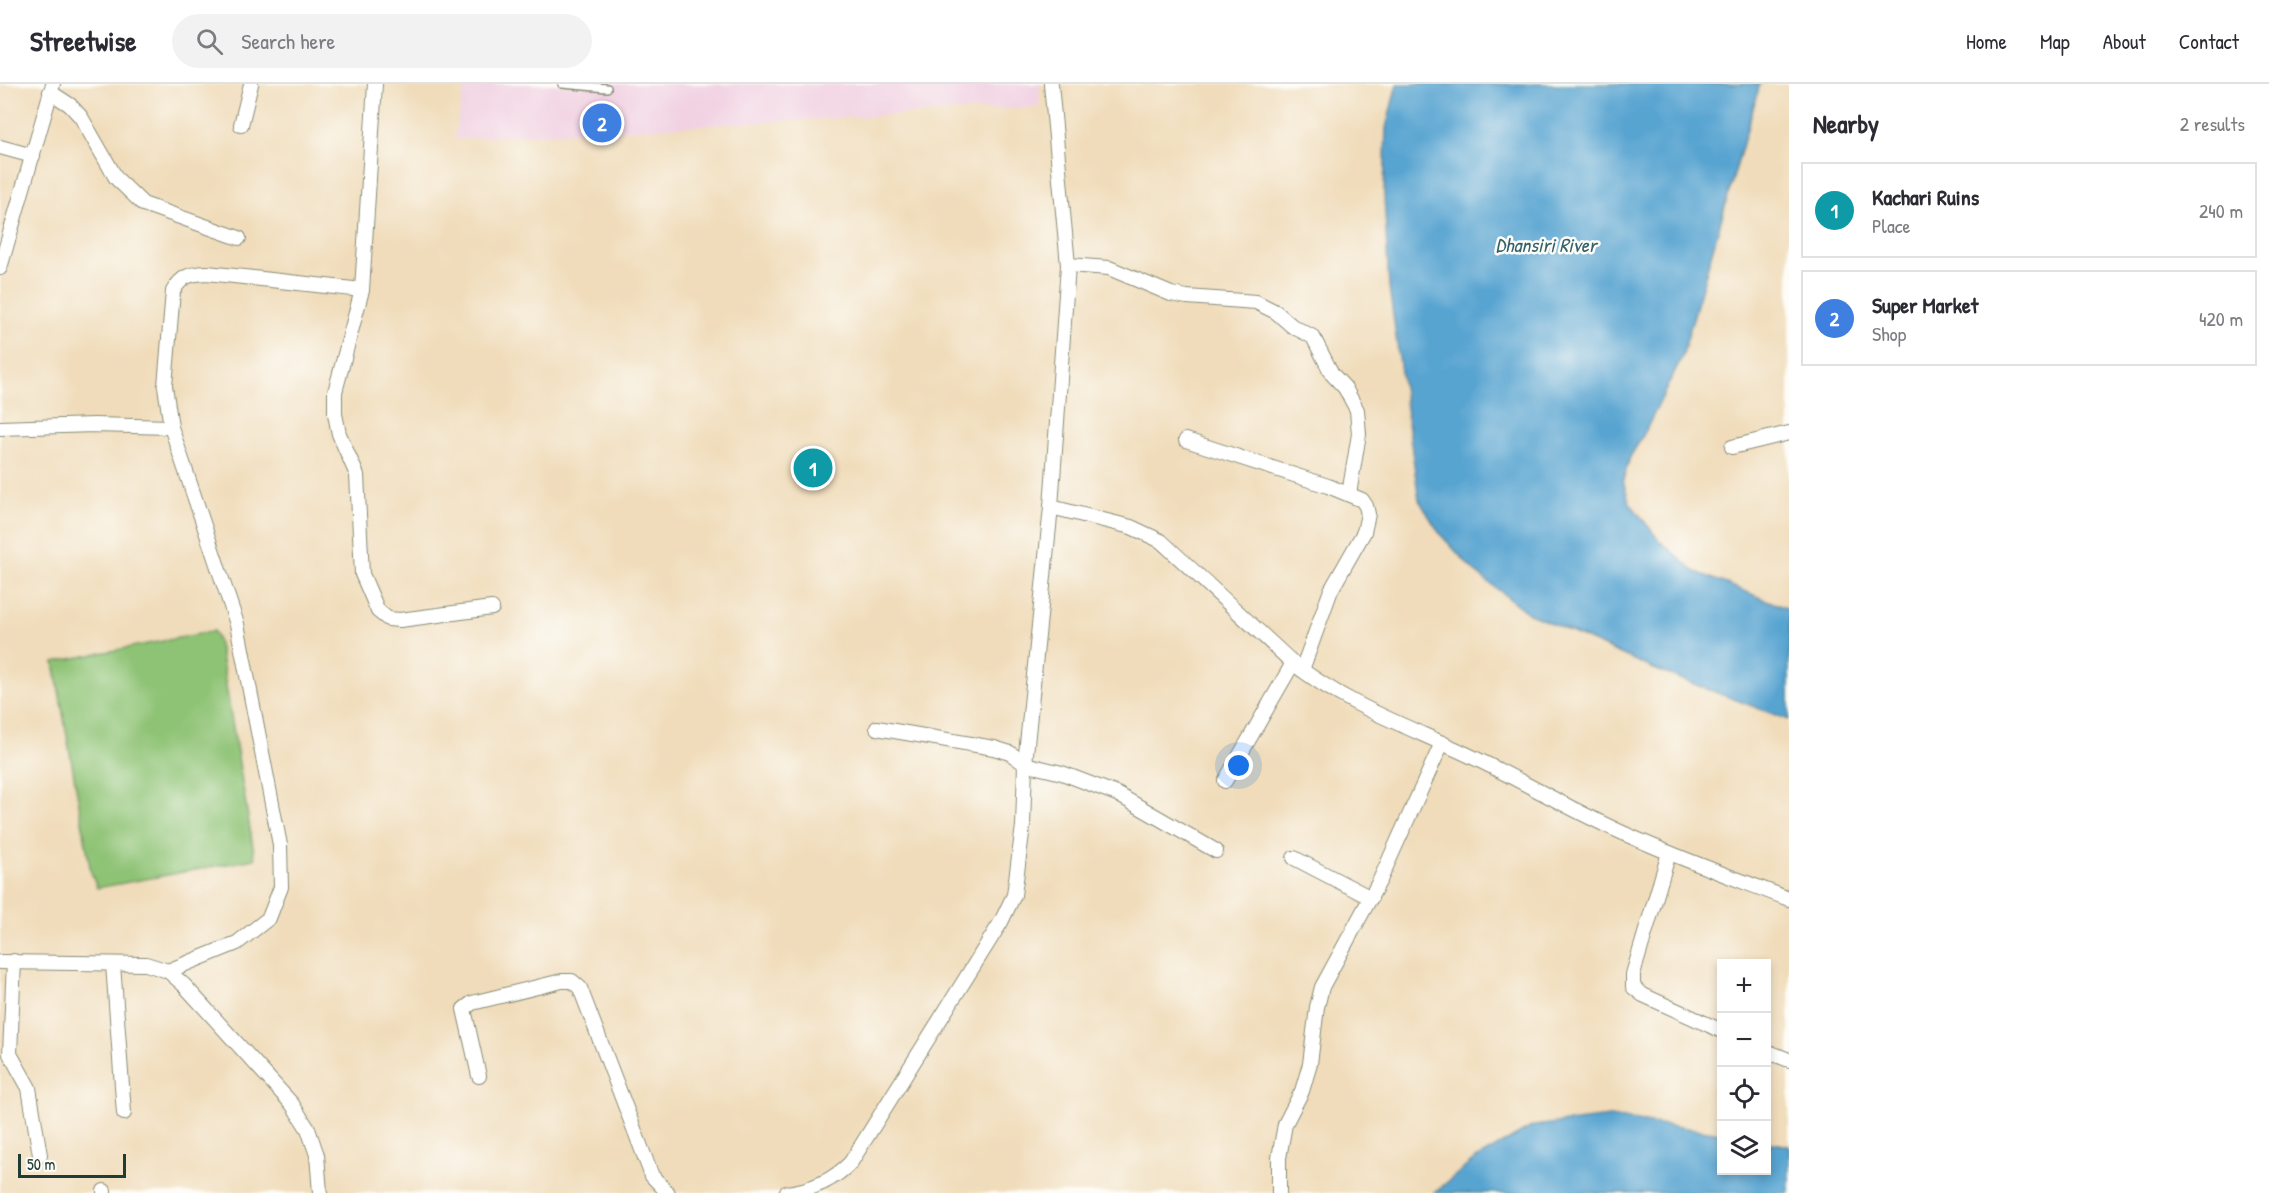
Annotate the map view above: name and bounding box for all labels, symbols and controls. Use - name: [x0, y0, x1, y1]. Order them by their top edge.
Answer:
- search box: [172, 14, 592, 68]
- text: Streetwise: [30, 22, 136, 60]
- icon: search: [193, 25, 226, 58]
- text: Search here: [241, 26, 335, 56]
- text: Home: [1966, 27, 2007, 56]
- text: Map: [2040, 27, 2070, 56]
- text: About: [2103, 27, 2146, 56]
- text: Contact: [2179, 27, 2239, 56]
- pin: 2: [582, 100, 622, 146]
- text: Nearby: [1813, 106, 1879, 141]
- text: 2 results: [2180, 110, 2245, 137]
- text: Kachari Ruins: [1872, 182, 1979, 212]
- text: 1: [1831, 197, 1838, 224]
- text: 240 m: [2199, 197, 2243, 224]
- text: Place: [1872, 212, 1911, 239]
- water label: Dhansiri River: [1496, 231, 1599, 258]
- text: Super Market: [1872, 290, 1978, 320]
- text: 2: [1830, 305, 1839, 332]
- text: 420 m: [2199, 305, 2243, 332]
- text: Shop: [1872, 320, 1906, 347]
- pin: 1: [794, 446, 832, 490]
- your location: [1224, 751, 1253, 780]
- map controls: [1717, 959, 1771, 1175]
- button: +: [1717, 959, 1771, 1013]
- button: −: [1717, 1013, 1771, 1067]
- button: locate: [1717, 1067, 1771, 1121]
- button: layers: [1717, 1121, 1771, 1175]
- scale bar: [18, 1151, 126, 1178]
- text: 50 m: [27, 1153, 56, 1175]

